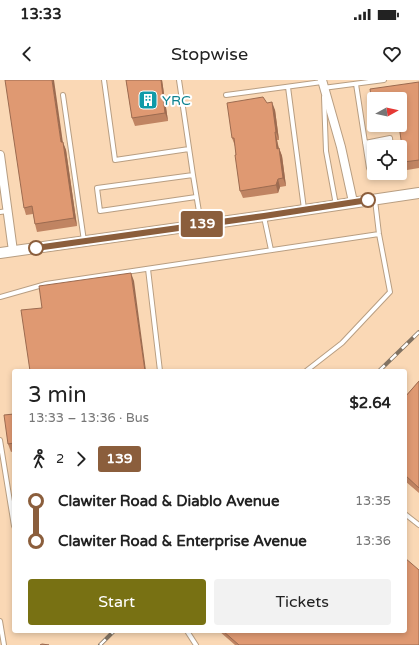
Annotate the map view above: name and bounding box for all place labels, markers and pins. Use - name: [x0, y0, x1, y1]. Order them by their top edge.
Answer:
- building icon: YRC: [137, 89, 159, 111]
- place label: YRC: [162, 92, 191, 109]
- unlabelled marker: [360, 192, 376, 208]
- unlabelled marker: [28, 240, 44, 256]

